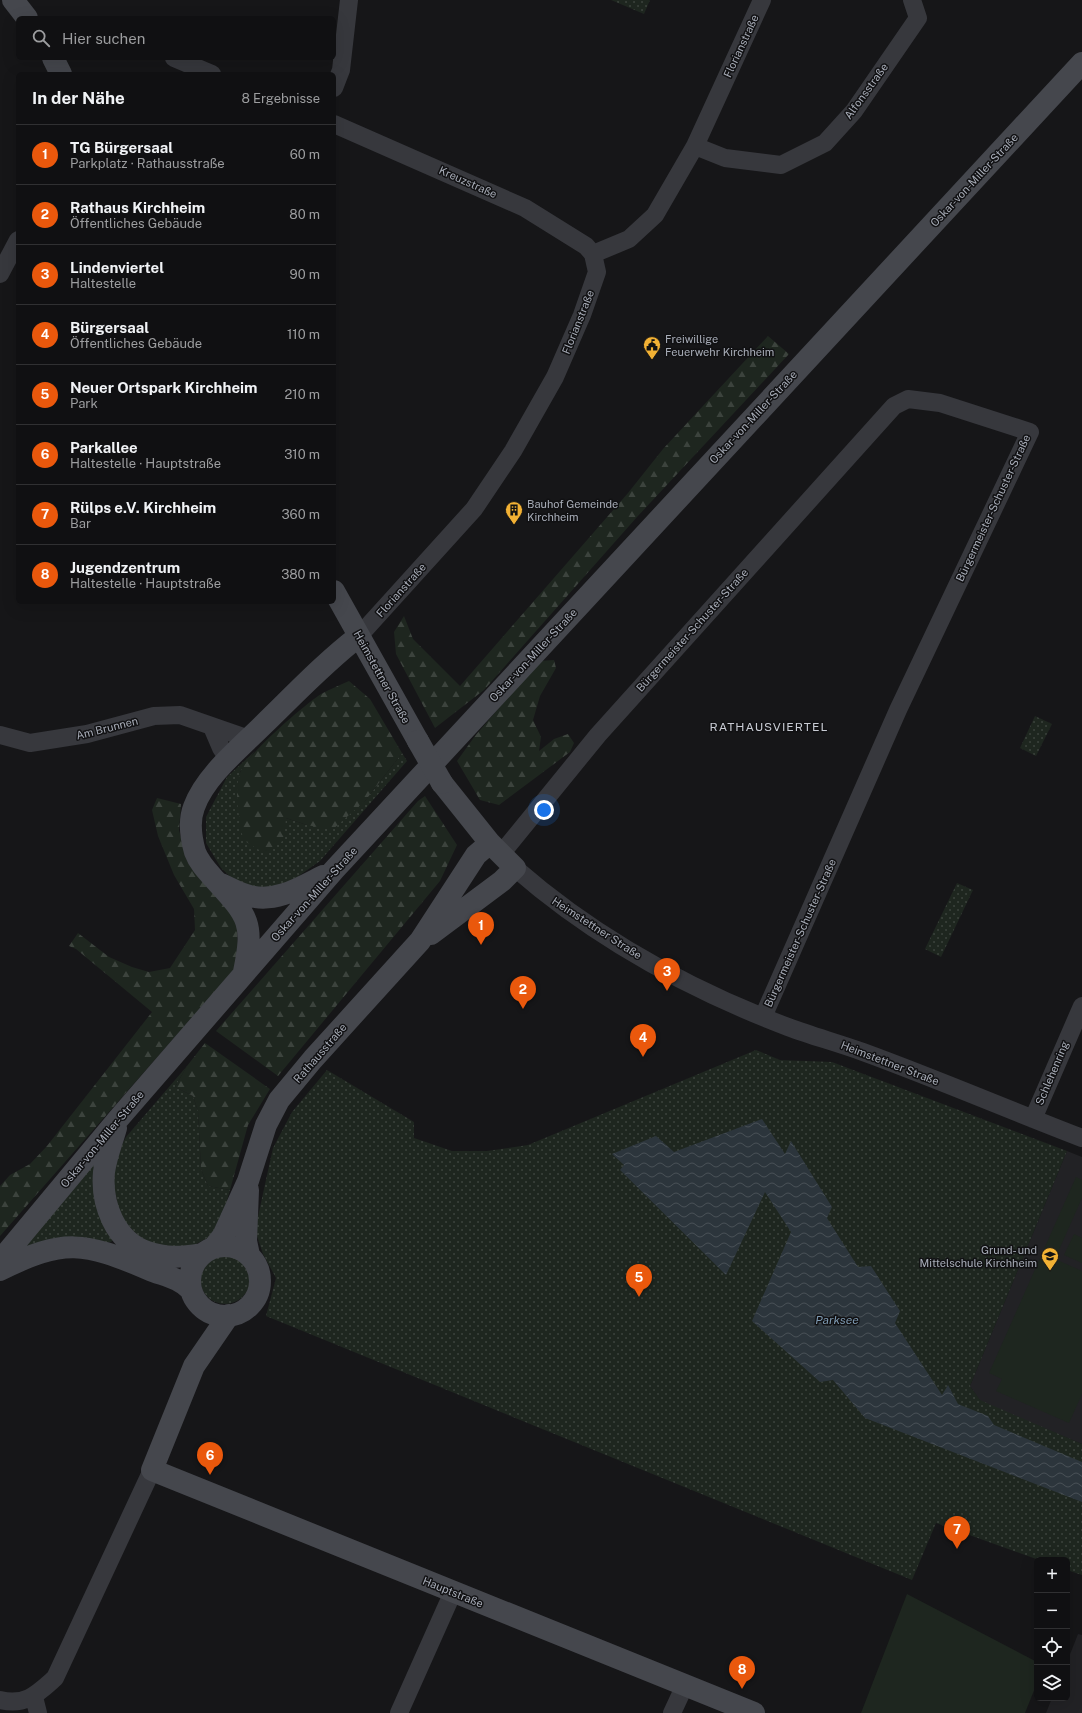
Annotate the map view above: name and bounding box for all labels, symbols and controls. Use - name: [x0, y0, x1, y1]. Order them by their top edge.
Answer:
- street label: Florianstraße: [721, 13, 761, 79]
- search box: [16, 16, 336, 60]
- icon: search: [30, 27, 52, 49]
- text: Hier suchen: [62, 30, 145, 47]
- street label: Alfonsstraße: [842, 61, 890, 121]
- text: In der Nähe: [32, 88, 125, 108]
- text: 8 Ergebnisse: [241, 91, 320, 106]
- street label: Oskar-von-Miller-Straße: [928, 131, 1020, 229]
- text: TG Bürgersaal: [70, 139, 173, 156]
- text: 1: [42, 147, 48, 162]
- text: 60 m: [290, 147, 320, 162]
- text: Parkplatz · Rathausstraße: [70, 156, 225, 171]
- street label: Kreuzstraße: [437, 164, 499, 200]
- text: Rathaus Kirchheim: [70, 199, 205, 216]
- text: 2: [41, 207, 49, 222]
- text: 80 m: [289, 207, 320, 222]
- text: Öffentliches Gebäude: [70, 216, 202, 231]
- text: Lindenviertel: [70, 259, 164, 276]
- text: 3: [41, 267, 49, 282]
- text: 90 m: [290, 267, 320, 282]
- text: Haltestelle: [70, 276, 136, 291]
- street label: Florianstraße: [560, 288, 596, 356]
- text: Bürgersaal: [70, 319, 149, 336]
- text: 4: [41, 327, 49, 342]
- text: 110 m: [287, 327, 320, 342]
- place label: Freiwillige Feuerwehr Kirchheim: [665, 333, 774, 358]
- public building icon: Freiwillige Feuerwehr Kirchheim: [642, 335, 662, 360]
- text: Öffentliches Gebäude: [70, 336, 202, 351]
- street label: Oskar-von-Miller-Straße: [707, 368, 799, 466]
- text: Neuer Ortspark Kirchheim: [70, 379, 258, 396]
- text: 5: [41, 387, 49, 402]
- text: 210 m: [285, 387, 320, 402]
- text: Park: [70, 396, 98, 411]
- street label: Bürgermeister-Schuster-Straße: [954, 433, 1032, 583]
- text: Parkallee: [70, 439, 138, 456]
- text: 6: [41, 447, 49, 462]
- text: 310 m: [284, 447, 320, 462]
- text: Haltestelle · Hauptstraße: [70, 456, 221, 471]
- place label: Bauhof Gemeinde Kirchheim: [527, 498, 618, 523]
- text: Rülps e.V. Kirchheim: [70, 499, 216, 516]
- building icon: Bauhof Gemeinde Kirchheim: [504, 500, 524, 525]
- text: 7: [41, 507, 49, 522]
- text: 360 m: [282, 507, 320, 522]
- text: Bar: [70, 516, 91, 531]
- text: Jugendzentrum: [70, 559, 180, 576]
- street label: Florianstraße: [374, 561, 428, 619]
- street label: Bürgermeister-Schuster-Straße: [634, 566, 750, 694]
- text: 8: [41, 567, 49, 582]
- text: 380 m: [281, 567, 320, 582]
- text: Haltestelle · Hauptstraße: [70, 576, 221, 591]
- street label: Oskar-von-Miller-Straße: [487, 606, 579, 704]
- street label: Heimstettner Straße: [351, 628, 413, 726]
- street label: Am Brunnen: [75, 715, 139, 741]
- district label: RATHAUSVIERTEL: [710, 720, 828, 734]
- your location: [534, 800, 554, 820]
- street label: Oskar-von-Miller-Straße: [269, 844, 359, 944]
- street label: Bürgermeister-Schuster-Straße: [762, 857, 838, 1009]
- street label: Heimstettner Straße: [550, 895, 644, 961]
- pin: 1: [468, 912, 494, 945]
- pin: 3: [654, 958, 680, 991]
- pin: 2: [510, 976, 536, 1009]
- street label: Rathausstraße: [291, 1021, 349, 1085]
- pin: 4: [630, 1024, 656, 1057]
- street label: Heimstettner Straße: [839, 1039, 941, 1087]
- street label: Schlehenring: [1033, 1039, 1071, 1107]
- street label: Oskar-von-Miller-Straße: [58, 1088, 146, 1190]
- place label: Grund- und Mittelschule Kirchheim: [919, 1244, 1037, 1269]
- school or university icon: Grund- und Mittelschule Kirchheim: [1040, 1246, 1060, 1271]
- pin: 5: [626, 1264, 652, 1297]
- water label: Parksee: [815, 1313, 859, 1327]
- pin: 6: [197, 1442, 223, 1475]
- pin: 7: [944, 1516, 970, 1549]
- map controls: [1034, 1557, 1070, 1701]
- button: +: [1034, 1557, 1070, 1593]
- street label: Hauptstraße: [421, 1574, 485, 1610]
- button: −: [1034, 1593, 1070, 1629]
- button: locate: [1034, 1629, 1070, 1665]
- pin: 8: [729, 1656, 755, 1689]
- button: layers: [1034, 1665, 1070, 1701]

